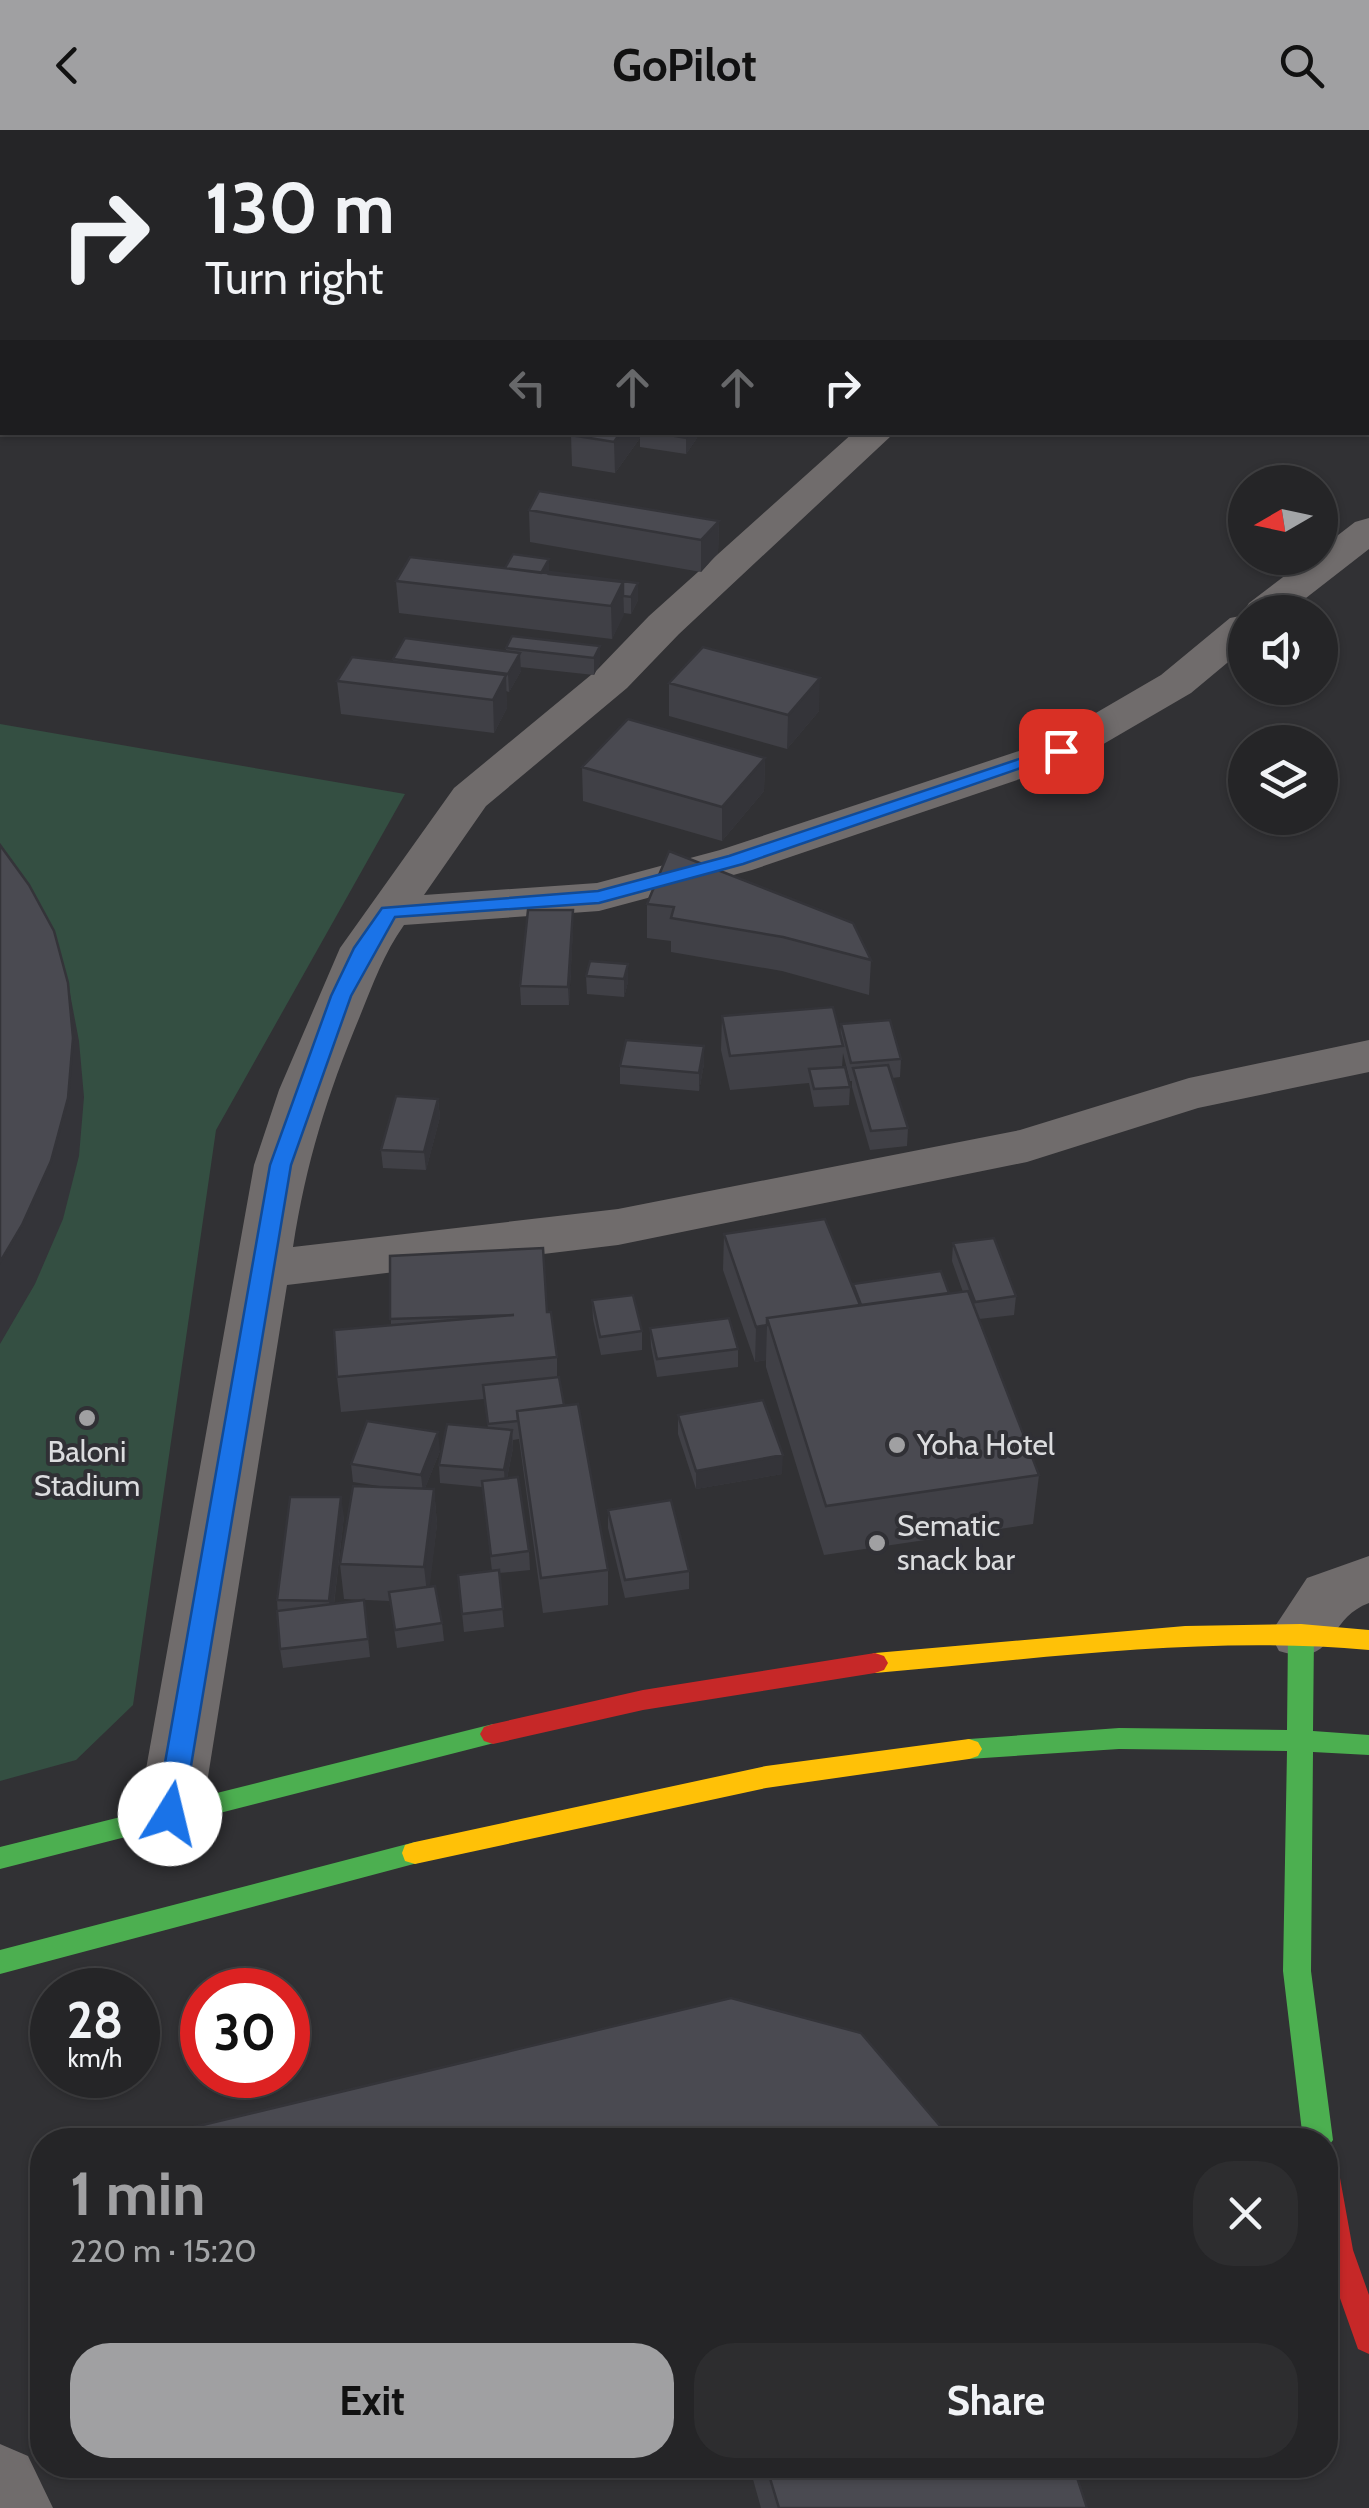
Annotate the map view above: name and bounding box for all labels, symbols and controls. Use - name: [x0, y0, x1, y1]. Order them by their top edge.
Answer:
- icon: back: [40, 38, 95, 93]
- text: GoPilot: [612, 38, 757, 92]
- icon: search: [1274, 38, 1329, 93]
- text: 130 m: [205, 165, 395, 251]
- icon: right: [40, 170, 170, 300]
- text: Turn right: [205, 251, 384, 305]
- icon: left: [500, 360, 555, 415]
- icon: ahead: [605, 360, 660, 415]
- icon: ahead: [710, 360, 765, 415]
- icon: right: [815, 360, 870, 415]
- north arrow: [1228, 465, 1338, 575]
- map controls: [1228, 465, 1338, 835]
- button: sound: [1228, 595, 1338, 705]
- pin: [1019, 709, 1104, 794]
- icon: arrive: [1034, 724, 1089, 779]
- button: layers: [1228, 725, 1338, 835]
- marker: Baloni Stadium: [76, 1407, 98, 1429]
- place label: Yoha Hotel: [916, 1426, 1055, 1463]
- place label: Baloni Stadium: [34, 1433, 140, 1504]
- marker: Yoha Hotel: [886, 1434, 908, 1456]
- place label: Sematic snack bar: [897, 1507, 1015, 1578]
- marker: Sematic snack bar: [866, 1532, 888, 1554]
- position arrow: [118, 1762, 222, 1866]
- speed limit sign: 30: [180, 1968, 310, 2098]
- text: 28: [67, 1990, 123, 2051]
- text: km/h: [68, 2043, 122, 2073]
- text: 1 min: [70, 2157, 205, 2230]
- button: close: [1193, 2161, 1298, 2266]
- text: 220 m · 15:20: [70, 2231, 257, 2270]
- button: Exit: [70, 2343, 674, 2458]
- button: Share: [694, 2343, 1298, 2458]

